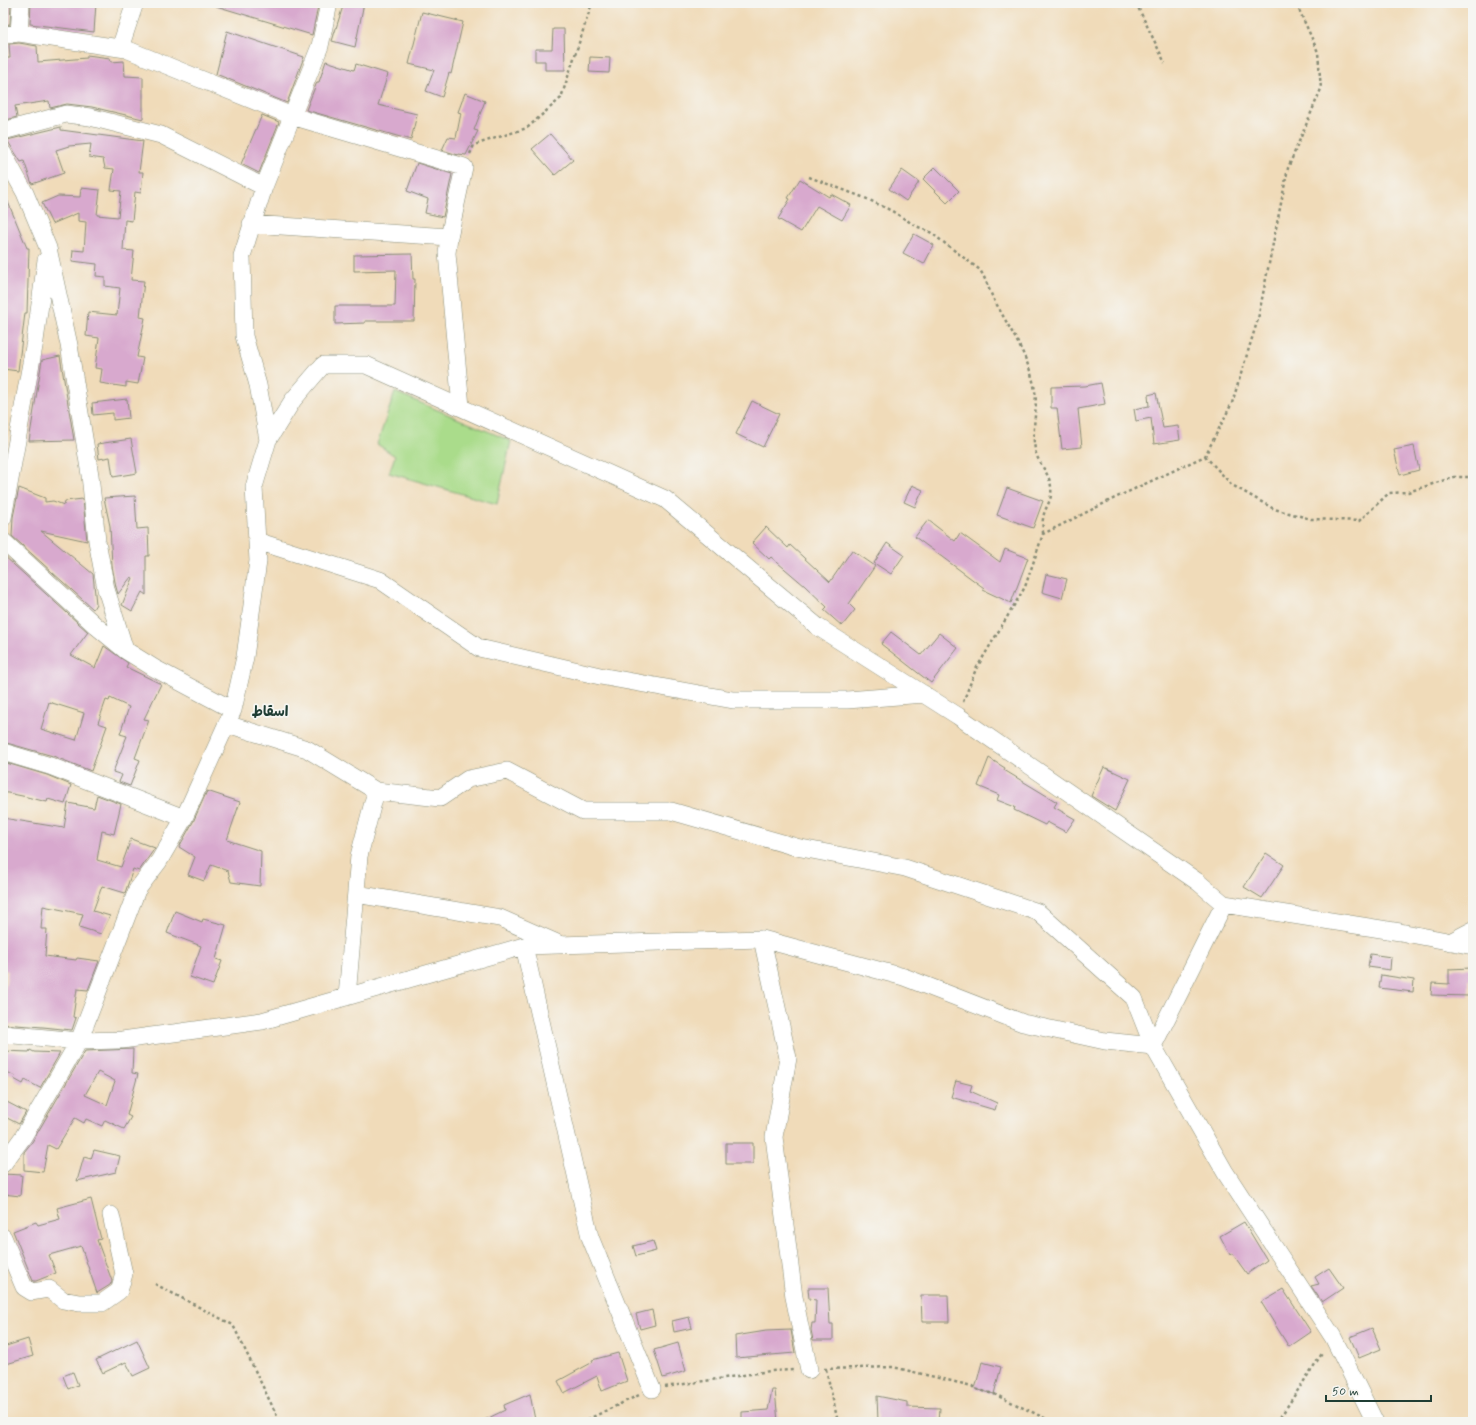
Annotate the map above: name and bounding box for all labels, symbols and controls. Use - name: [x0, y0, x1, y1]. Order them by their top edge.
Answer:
- district label: اسقاط: [252, 703, 289, 721]
- scale bar: [1326, 1377, 1431, 1403]
- text: 50 m: [1332, 1384, 1359, 1400]

